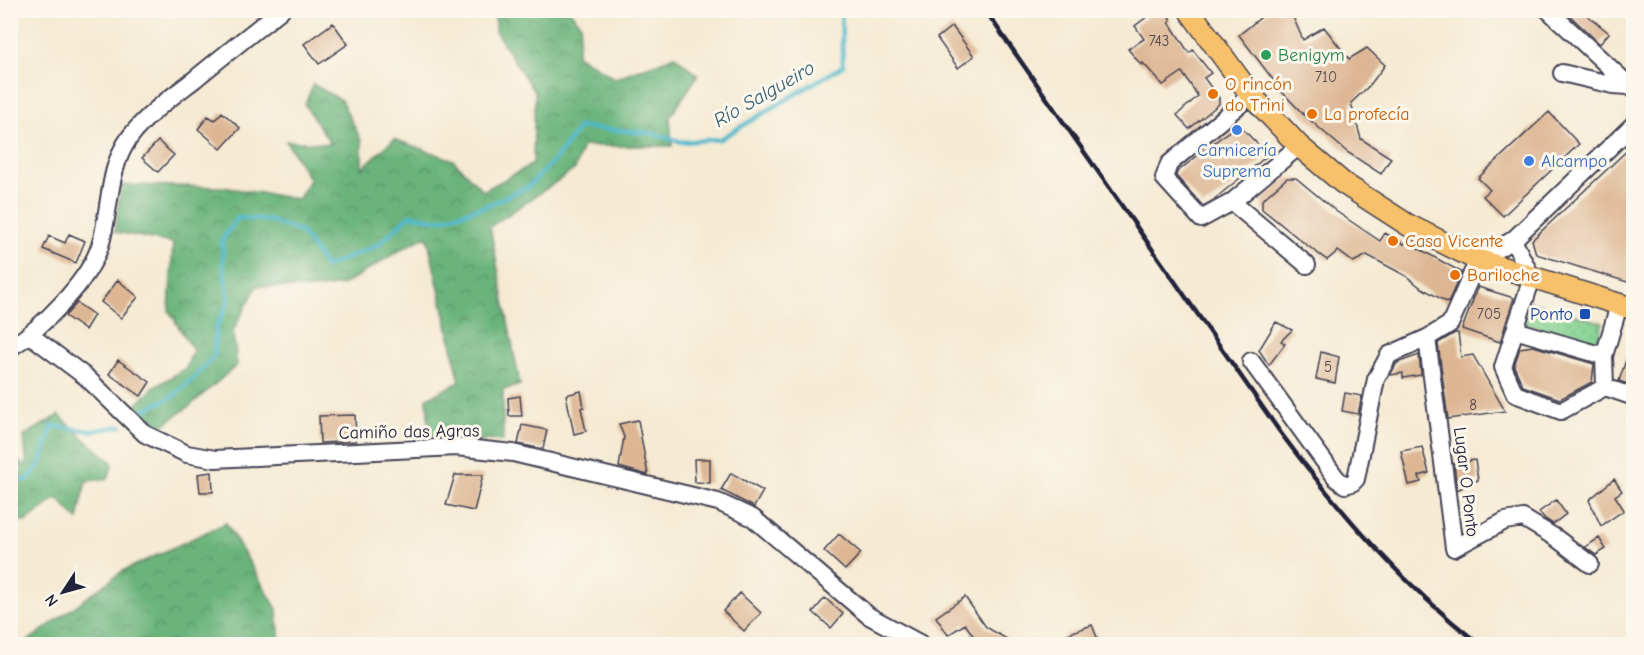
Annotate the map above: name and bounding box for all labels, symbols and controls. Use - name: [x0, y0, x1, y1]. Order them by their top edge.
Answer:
- house number: 743: [1149, 32, 1169, 50]
- place label: Benigym: [1278, 45, 1345, 66]
- marker: Benigym: [1259, 48, 1273, 62]
- water label: Río Salgueiro: [709, 56, 819, 132]
- house number: 710: [1315, 68, 1337, 86]
- place label: O rincón do Trini: [1225, 74, 1292, 116]
- marker: O rincón do Trini: [1206, 87, 1220, 101]
- place label: La profecía: [1324, 104, 1410, 125]
- marker: La profecía: [1305, 107, 1319, 121]
- marker: Carnicería Suprema: [1230, 123, 1244, 137]
- place label: Carnicería Suprema: [1197, 140, 1277, 182]
- place label: Alcampo: [1541, 151, 1607, 172]
- marker: Alcampo: [1522, 154, 1536, 168]
- place label: Casa Vicente: [1405, 231, 1503, 252]
- marker: Casa Vicente: [1386, 234, 1400, 248]
- place label: Bariloche: [1467, 265, 1540, 286]
- marker: Bariloche: [1448, 268, 1462, 282]
- place label: Ponto: [1530, 304, 1573, 325]
- house number: 705: [1477, 305, 1501, 323]
- marker: Ponto: [1578, 307, 1592, 321]
- house number: 5: [1324, 358, 1332, 376]
- house number: 8: [1469, 396, 1477, 414]
- street label: Camiño das Agras: [338, 420, 480, 444]
- street label: Lugar O Ponto: [1449, 426, 1483, 538]
- north arrow: [33, 562, 93, 622]
- text: N: [41, 591, 62, 610]

